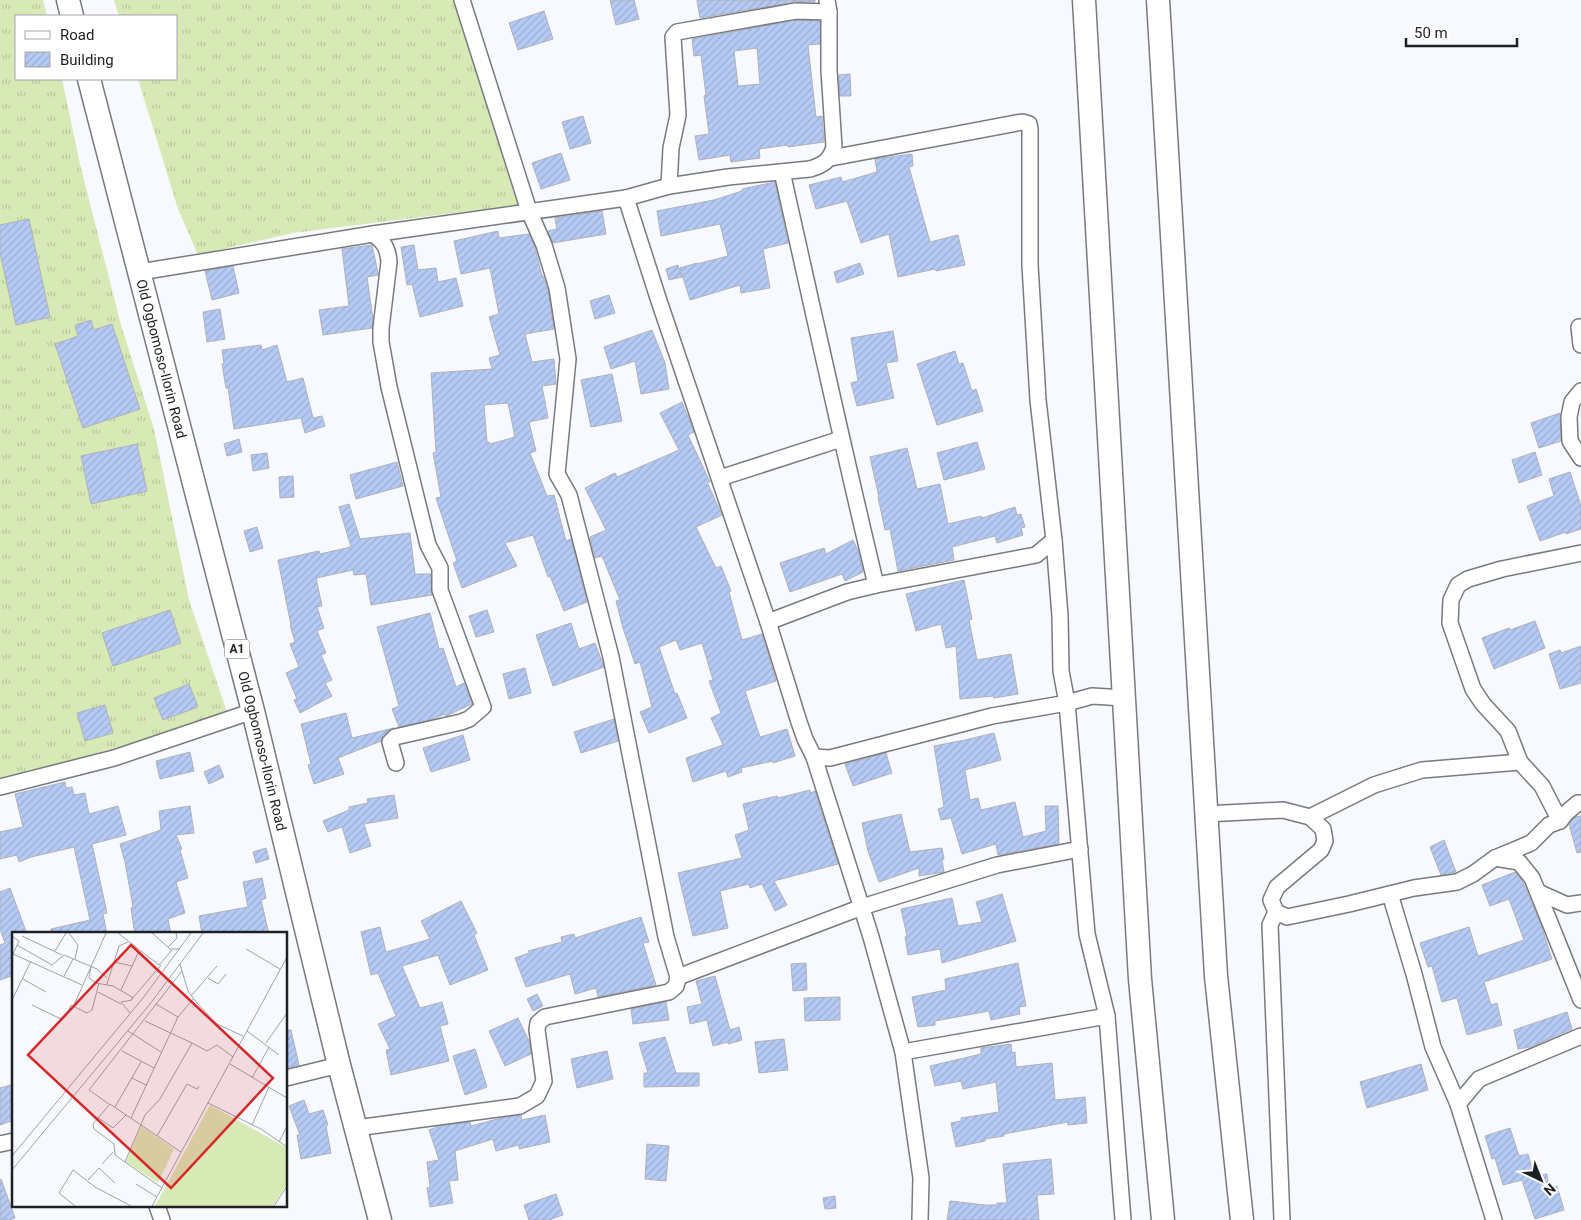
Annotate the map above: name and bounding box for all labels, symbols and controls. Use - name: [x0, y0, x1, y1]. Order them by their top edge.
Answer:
- legend: [15, 15, 178, 80]
- scale bar: [1406, 15, 1517, 47]
- text: 50 m: [1414, 24, 1448, 42]
- text: Road: [60, 26, 94, 44]
- text: Building: [60, 51, 114, 69]
- street label: Old Ogbomoso-Ilorin Road: [133, 277, 190, 440]
- road number: A1: [224, 640, 250, 659]
- street label: Old Ogbomoso-Ilorin Road: [235, 669, 290, 832]
- inset map: [12, 932, 288, 1208]
- north arrow: [1516, 1155, 1566, 1205]
- text: N: [1541, 1180, 1559, 1199]

